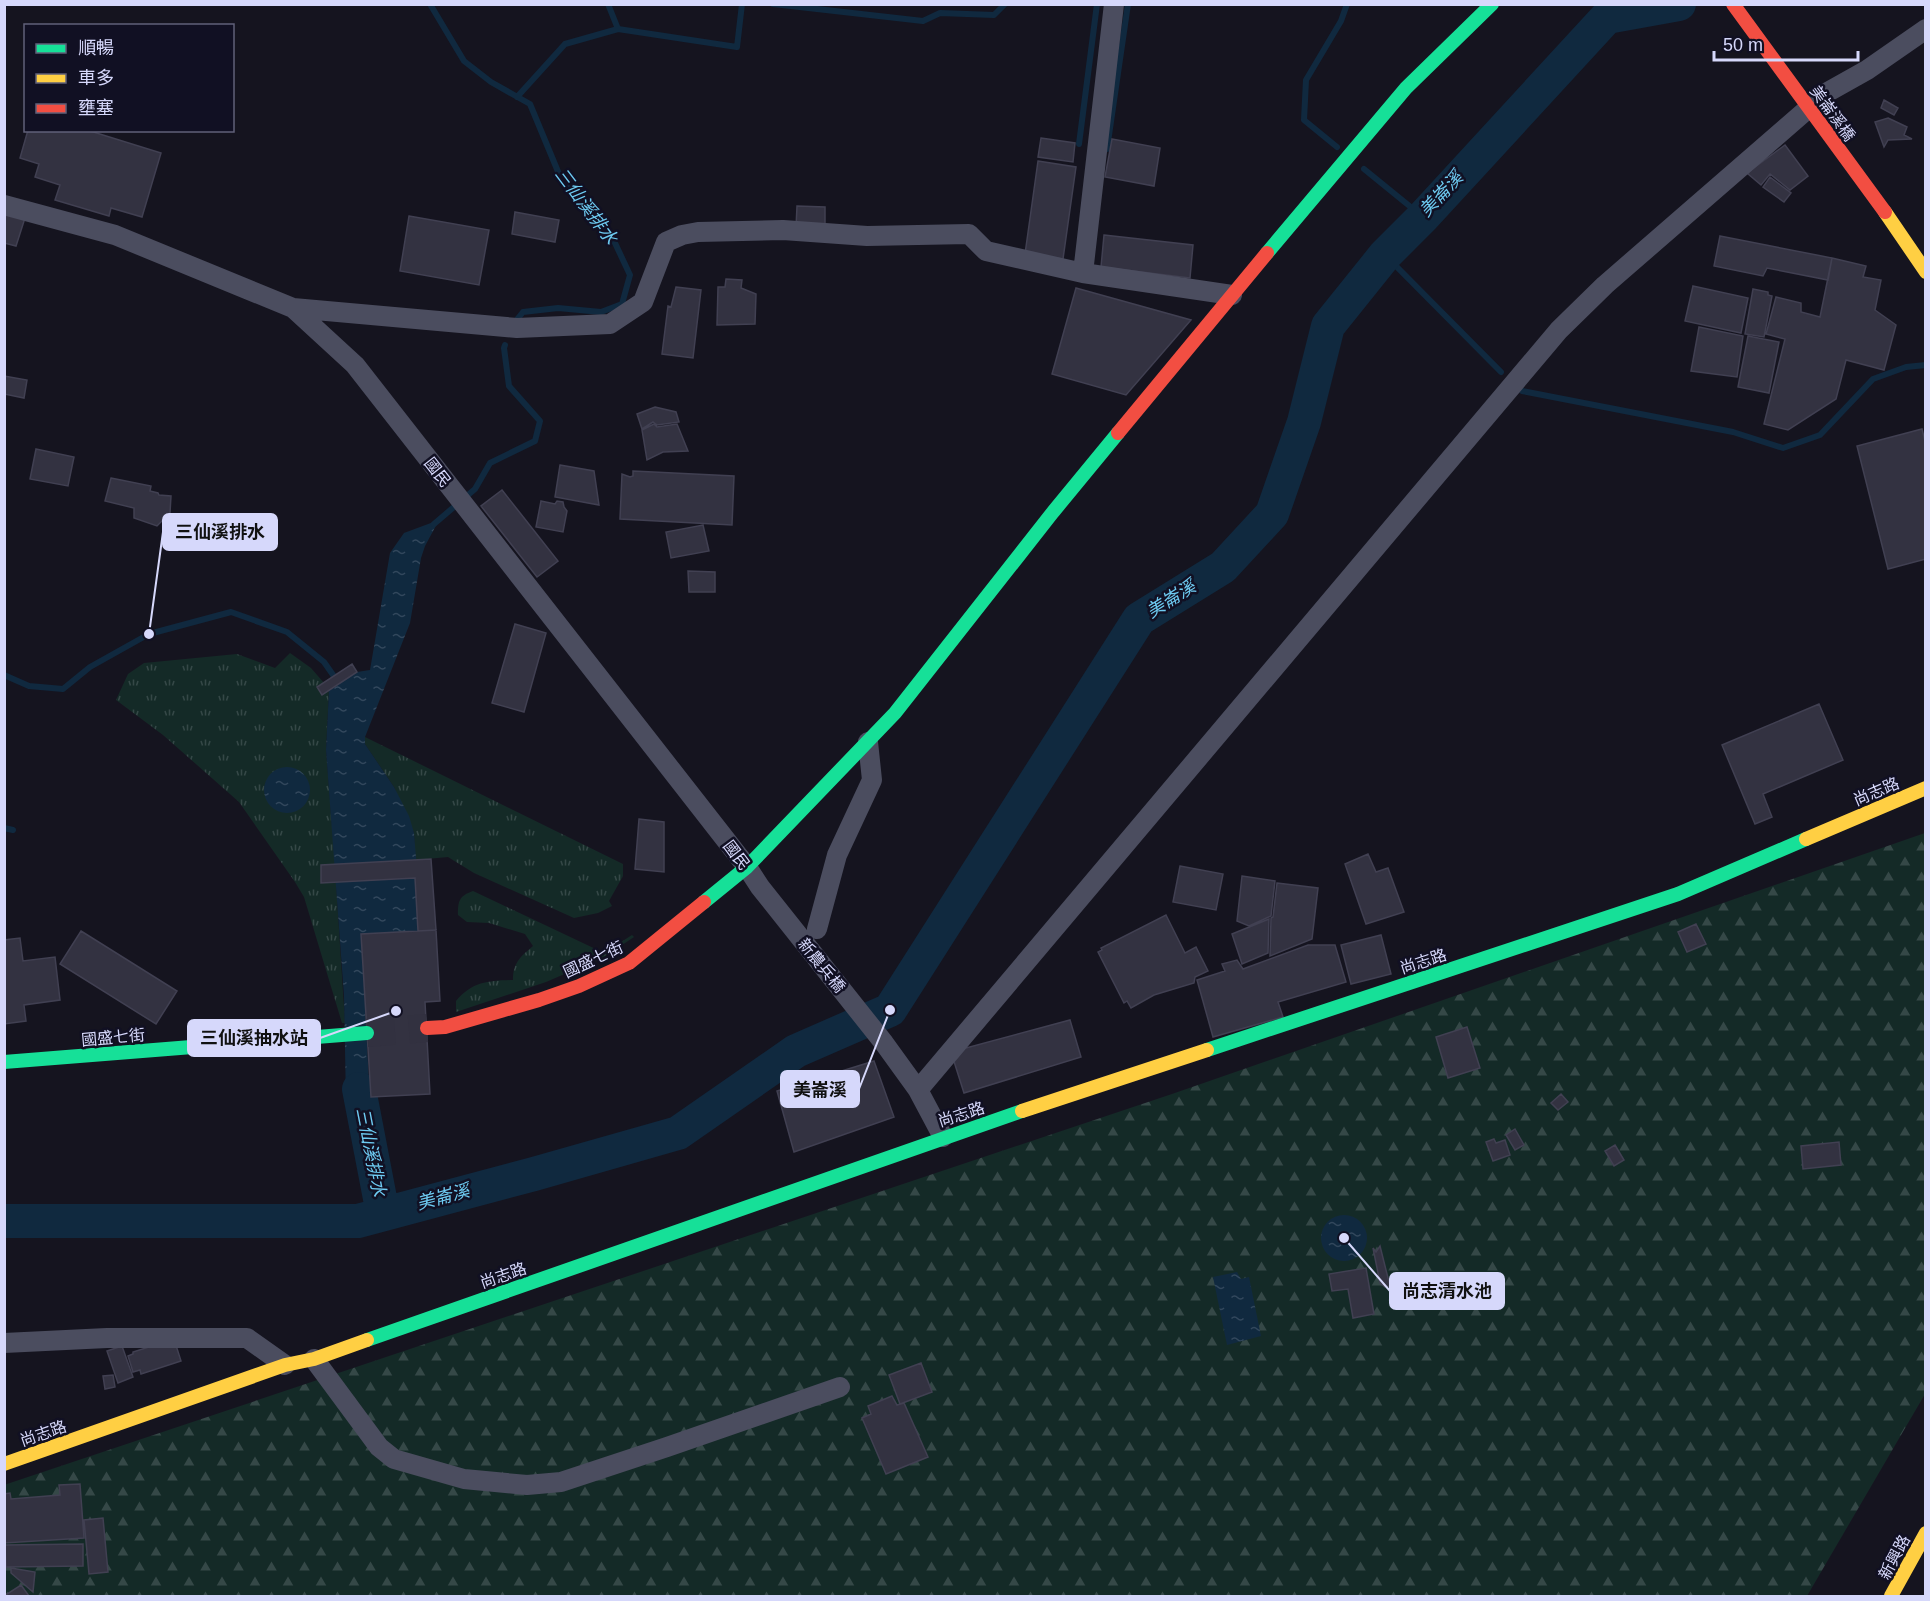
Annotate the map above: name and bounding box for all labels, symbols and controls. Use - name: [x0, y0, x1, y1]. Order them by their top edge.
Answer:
- legend: [24, 24, 234, 132]
- scale bar: [1714, 24, 1858, 62]
- text: 50 m: [1723, 35, 1763, 55]
- text: 順暢: [78, 38, 114, 58]
- text: 車多: [78, 68, 114, 88]
- street label: 美崙溪橋: [1807, 82, 1858, 144]
- text: 壅塞: [78, 98, 114, 118]
- water label: 三仙溪排水: [551, 164, 622, 249]
- water label: 美崙溪: [1415, 165, 1469, 221]
- street label: 國民: [421, 454, 454, 490]
- callout: 三仙溪排水: [163, 514, 277, 550]
- text: 三仙溪排水: [175, 522, 265, 542]
- water label: 美崙溪: [1143, 575, 1202, 622]
- street label: 尚志路: [1851, 774, 1902, 809]
- street label: 國民: [720, 837, 753, 873]
- street label: 新農兵橋: [795, 935, 848, 996]
- street label: 國盛七街: [561, 938, 626, 981]
- street label: 尚志路: [1398, 946, 1449, 977]
- callout: 三仙溪抽水站: [188, 1020, 320, 1056]
- street label: 國盛七街: [80, 1026, 146, 1049]
- text: 三仙溪抽水站: [200, 1028, 308, 1048]
- callout: 美崙溪: [781, 1071, 859, 1107]
- text: 美崙溪: [793, 1080, 847, 1100]
- street label: 尚志路: [936, 1099, 987, 1130]
- water label: 三仙溪排水: [353, 1106, 390, 1199]
- water label: 美崙溪: [414, 1180, 475, 1214]
- street label: 尚志路: [478, 1260, 529, 1291]
- callout: 尚志清水池: [1390, 1273, 1504, 1309]
- text: 尚志清水池: [1402, 1281, 1492, 1301]
- street label: 尚志路: [18, 1418, 69, 1449]
- street label: 新興路: [1876, 1532, 1913, 1582]

